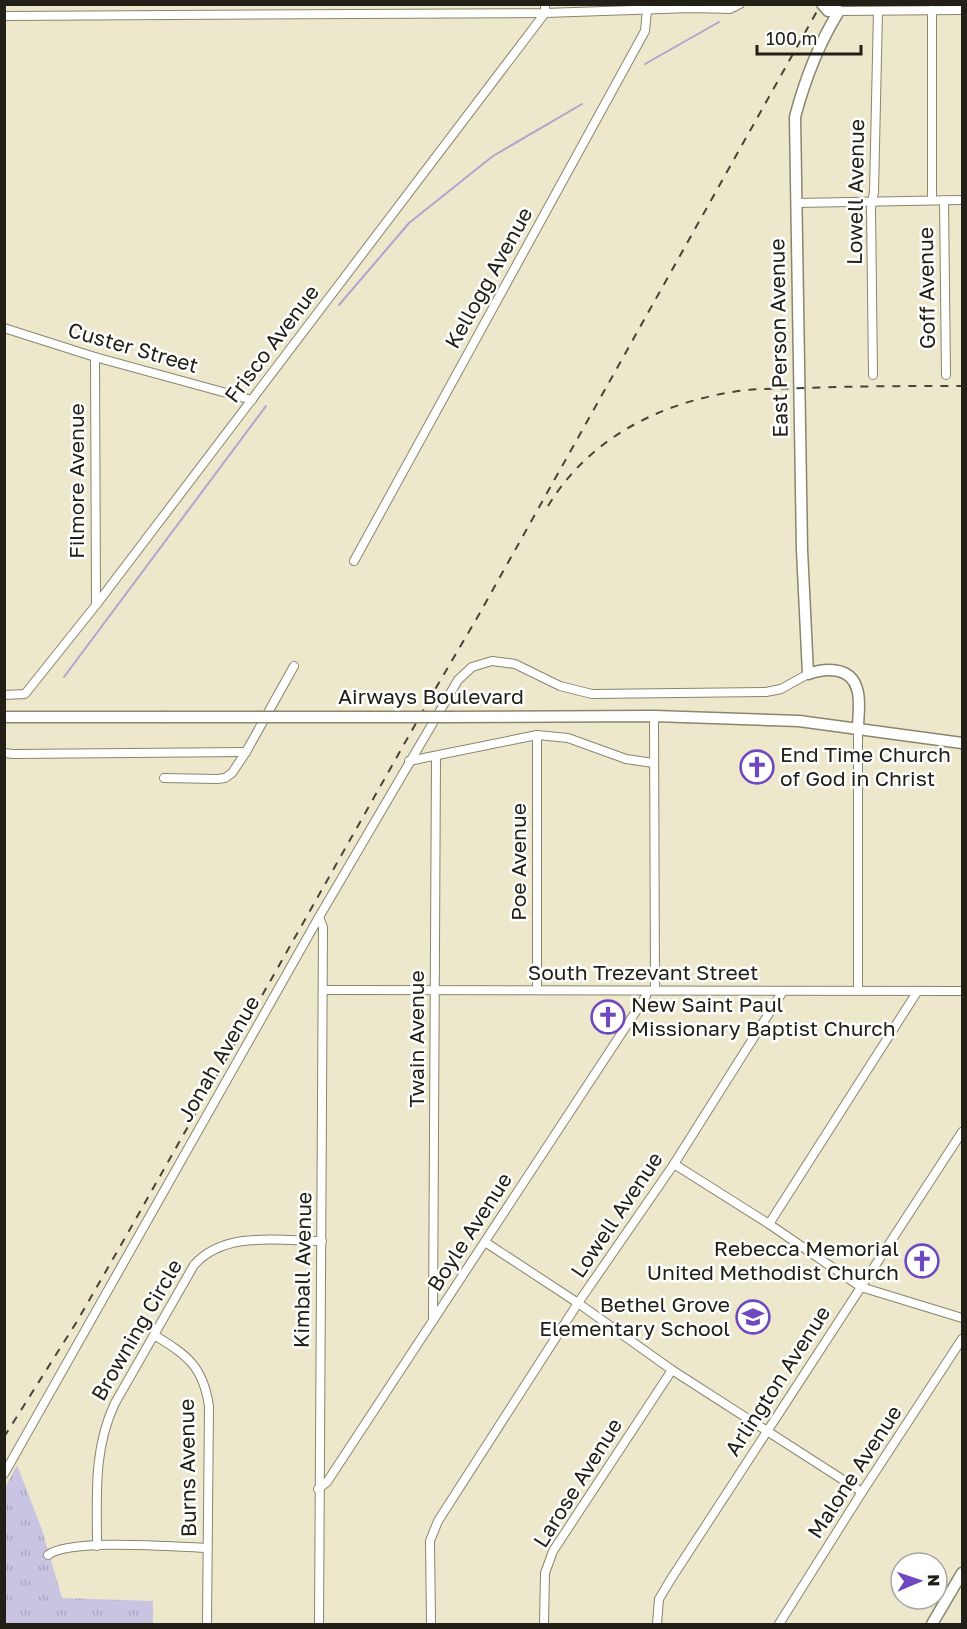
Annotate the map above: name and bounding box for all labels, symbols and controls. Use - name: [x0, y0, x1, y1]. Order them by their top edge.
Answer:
- scale bar: [757, 18, 860, 56]
- text: 100 m: [766, 27, 817, 49]
- street label: Lowell Avenue: [841, 119, 869, 265]
- street label: Kellogg Avenue: [439, 202, 538, 353]
- street label: Goff Avenue: [912, 227, 940, 349]
- street label: East Person Avenue: [763, 238, 793, 438]
- street label: Frisco Avenue: [218, 279, 324, 407]
- street label: Custer Street: [65, 316, 201, 378]
- street label: Filmore Avenue: [63, 403, 89, 559]
- street label: Airways Boulevard: [338, 683, 524, 709]
- place label: End Time Church of God in Christ: [780, 741, 951, 791]
- church icon: End Time Church of God in Christ: [739, 749, 775, 785]
- street label: Poe Avenue: [505, 803, 531, 921]
- street label: South Trezevant Street: [528, 959, 758, 985]
- street label: Twain Avenue: [403, 970, 429, 1108]
- street label: Jonah Avenue: [172, 991, 265, 1126]
- place label: New Saint Paul Missionary Baptist Church: [631, 991, 896, 1041]
- church icon: New Saint Paul Missionary Baptist Church: [590, 999, 626, 1035]
- street label: Lowell Avenue: [565, 1147, 668, 1282]
- street label: Boyle Avenue: [421, 1167, 517, 1296]
- street label: Kimball Avenue: [288, 1192, 316, 1348]
- place label: Rebecca Memorial United Methodist Church: [647, 1235, 899, 1285]
- church icon: Rebecca Memorial United Methodist Church: [904, 1243, 940, 1279]
- street label: Browning Circle: [85, 1254, 187, 1405]
- place label: Bethel Grove Elementary School: [539, 1291, 730, 1341]
- school or university icon: Bethel Grove Elementary School: [735, 1299, 771, 1335]
- street label: Arlington Avenue: [719, 1301, 835, 1460]
- street label: Burns Avenue: [173, 1399, 201, 1537]
- street label: Malone Avenue: [801, 1400, 907, 1543]
- street label: Larose Avenue: [527, 1413, 627, 1552]
- north arrow: [889, 1551, 949, 1611]
- text: N: [924, 1574, 944, 1587]

